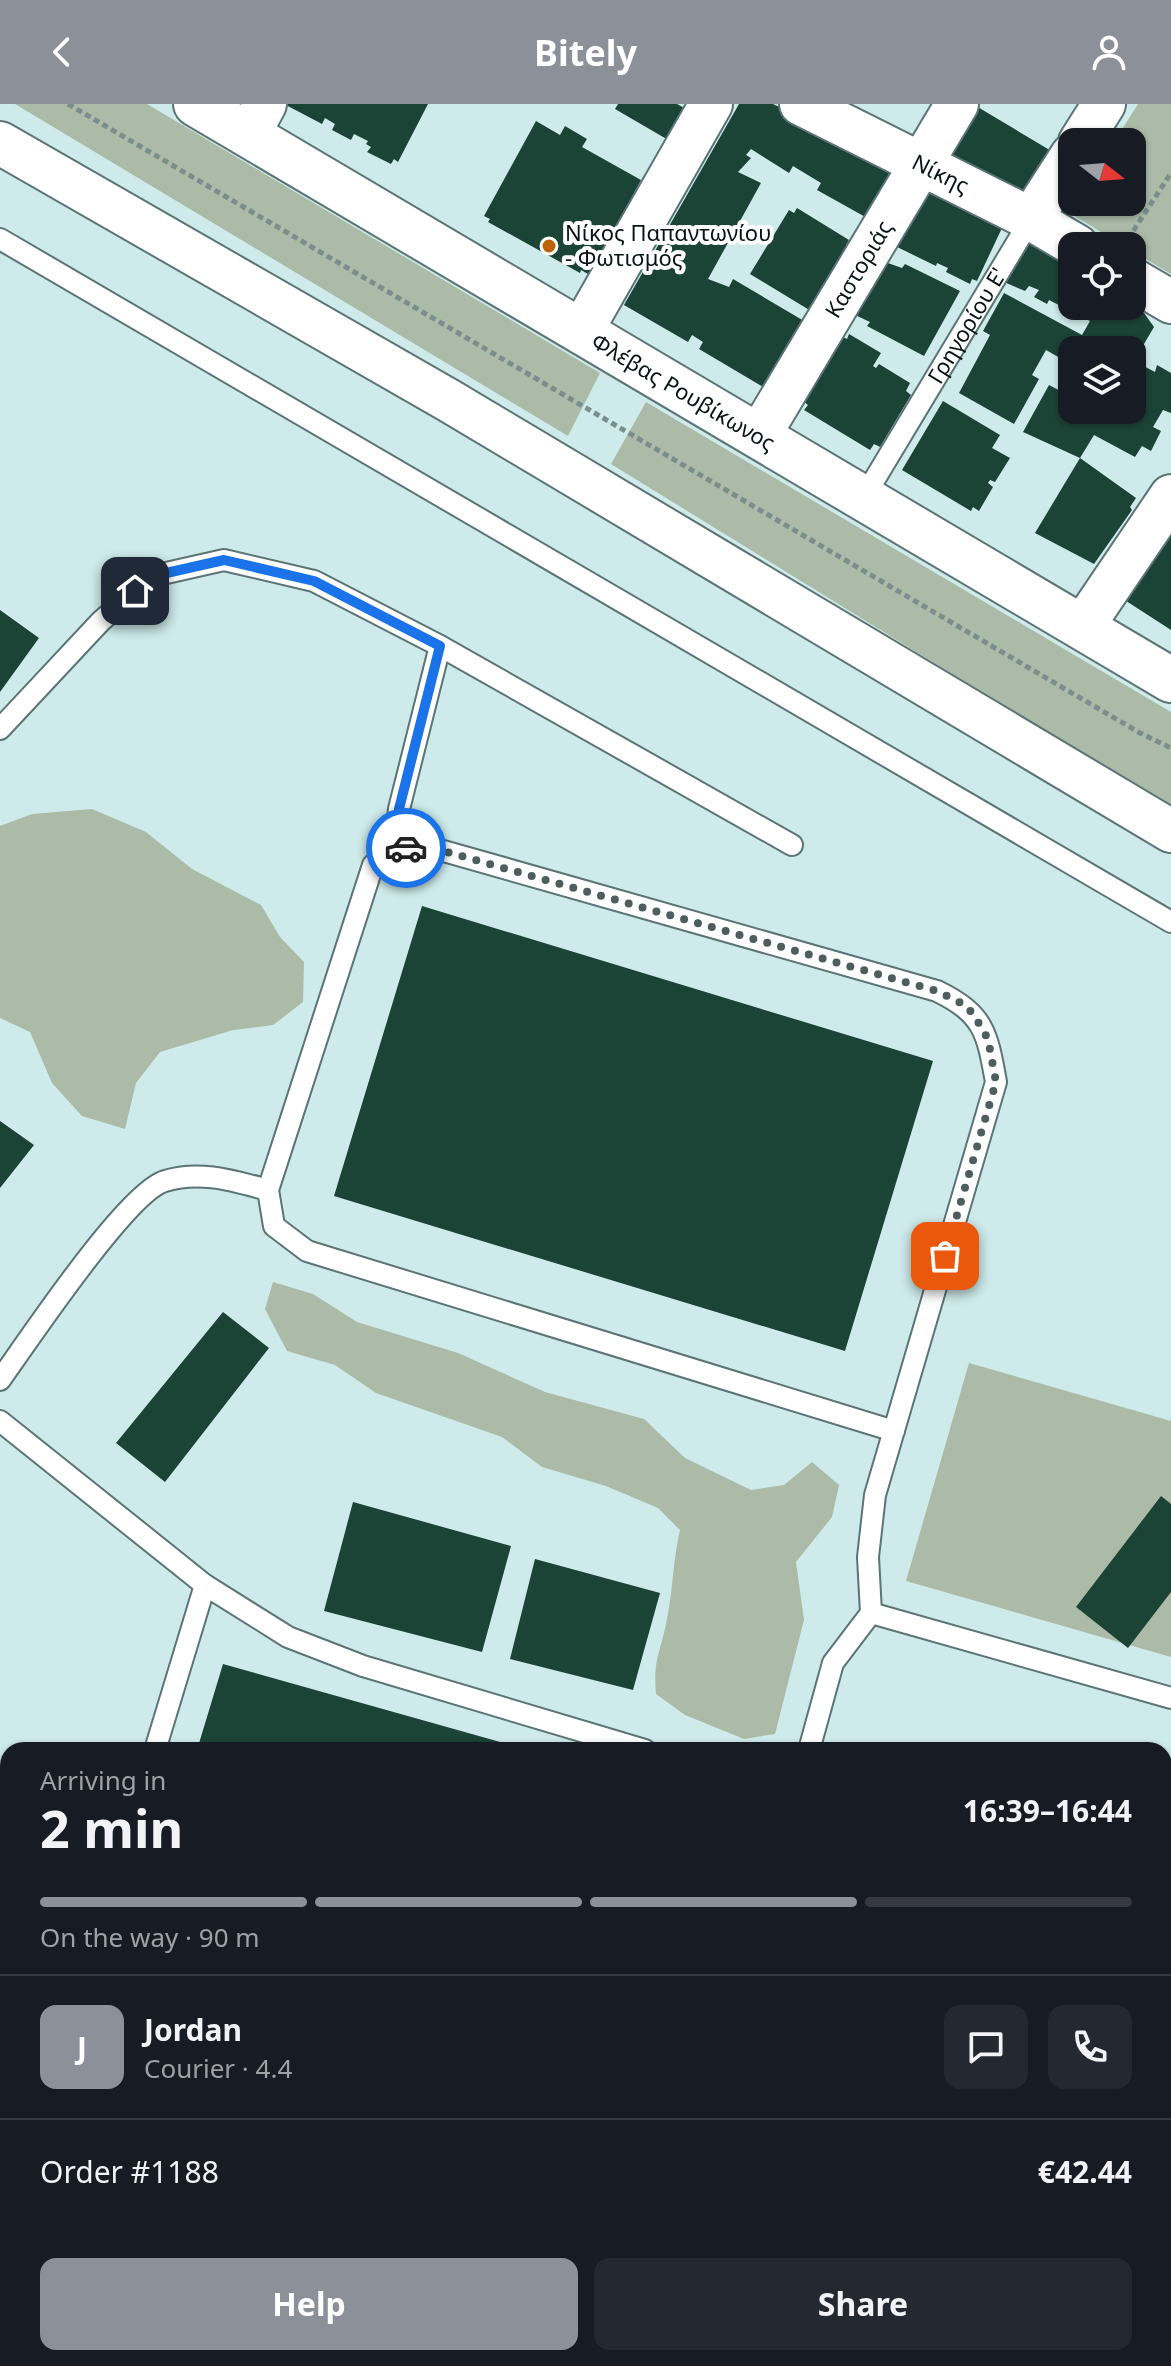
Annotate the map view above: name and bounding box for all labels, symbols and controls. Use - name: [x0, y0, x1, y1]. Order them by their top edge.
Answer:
- text: Bitely: [534, 28, 637, 77]
- icon: back: [40, 30, 84, 74]
- icon: person: [1087, 30, 1131, 74]
- north arrow: [1058, 128, 1146, 216]
- map controls: [1058, 128, 1146, 424]
- street label: Νίκης: [907, 146, 974, 200]
- street label: Καστοριάς: [817, 214, 898, 323]
- place label: Νίκος Παπαντωνίου - Φωτισμός: [565, 217, 771, 272]
- button: locate: [1058, 232, 1146, 320]
- marker: Νίκος Παπαντωνίου - Φωτισμός: [540, 237, 558, 255]
- street label: Γρηγορίου Ε': [920, 261, 1013, 389]
- street label: Φλέβας Ρουβίκωνος: [586, 325, 781, 457]
- button: layers: [1058, 336, 1146, 424]
- pin: [101, 557, 169, 625]
- icon: home: [113, 569, 157, 613]
- courier: [366, 808, 446, 888]
- icon: car: [384, 826, 428, 870]
- pin: [911, 1222, 979, 1290]
- icon: bag: [923, 1234, 967, 1278]
- text: Arriving in: [40, 1762, 166, 1798]
- text: 16:39–16:44: [963, 1790, 1132, 1831]
- text: 2 min: [40, 1792, 183, 1863]
- text: On the way · 90 m: [40, 1919, 260, 1955]
- button: chat: [944, 2005, 1028, 2089]
- button: phone: [1048, 2005, 1132, 2089]
- text: Jordan: [144, 2009, 242, 2050]
- text: J: [77, 2027, 87, 2068]
- text: Courier · 4.4: [144, 2050, 292, 2086]
- text: Order #1188: [40, 2151, 219, 2192]
- text: €42.44: [1038, 2151, 1132, 2192]
- button: Help: [40, 2258, 578, 2350]
- button: Share: [594, 2258, 1132, 2350]

